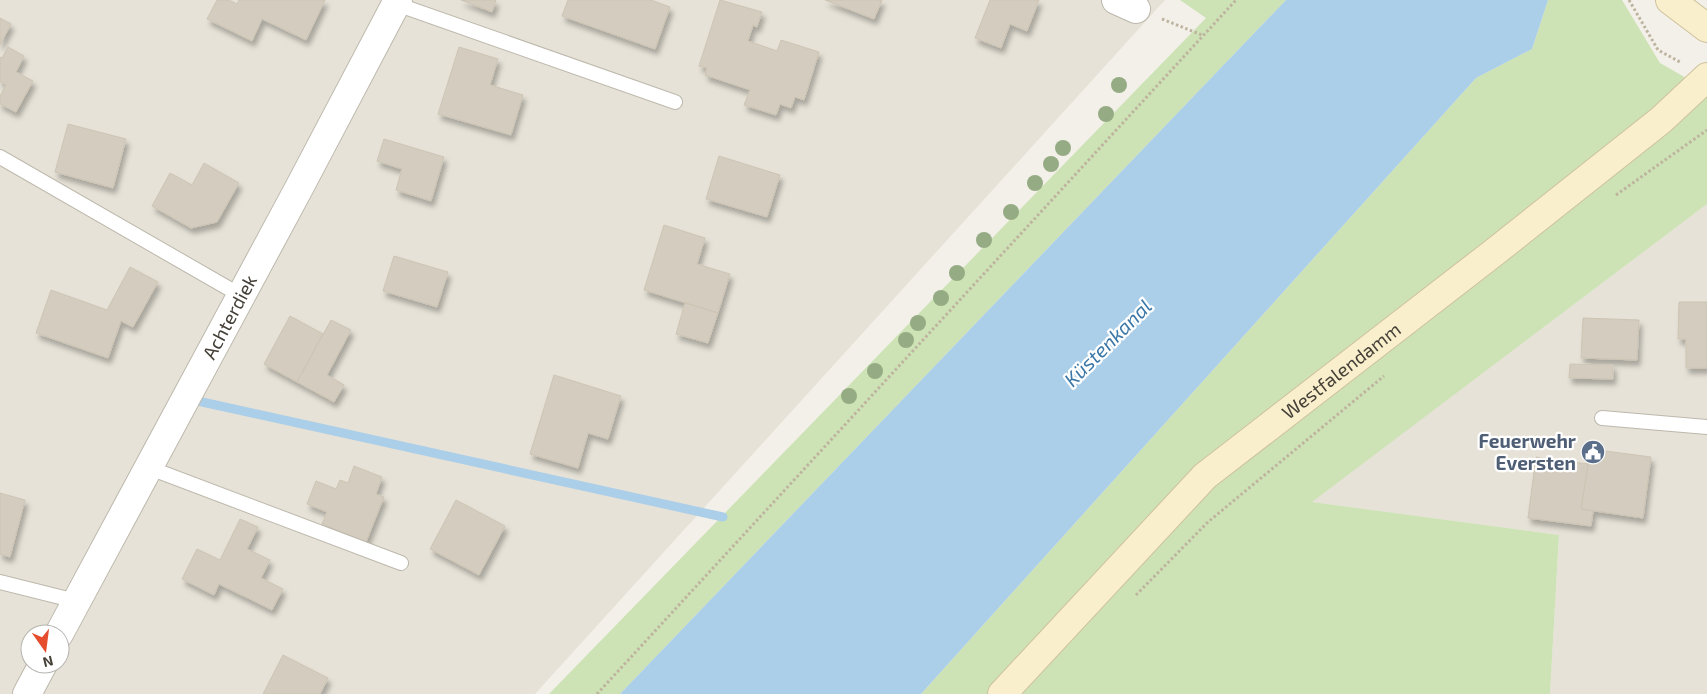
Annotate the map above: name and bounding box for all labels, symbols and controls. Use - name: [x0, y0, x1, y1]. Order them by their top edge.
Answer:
- street label: Achterdiek: [197, 270, 261, 363]
- water label: Küstenkanal: [1059, 294, 1156, 391]
- street label: Westfalendamm: [1277, 317, 1405, 423]
- place label: Feuerwehr Eversten: [1479, 429, 1576, 474]
- public building icon: Feuerwehr Eversten: [1580, 439, 1606, 465]
- north arrow: [20, 624, 70, 674]
- text: N: [41, 653, 55, 672]

